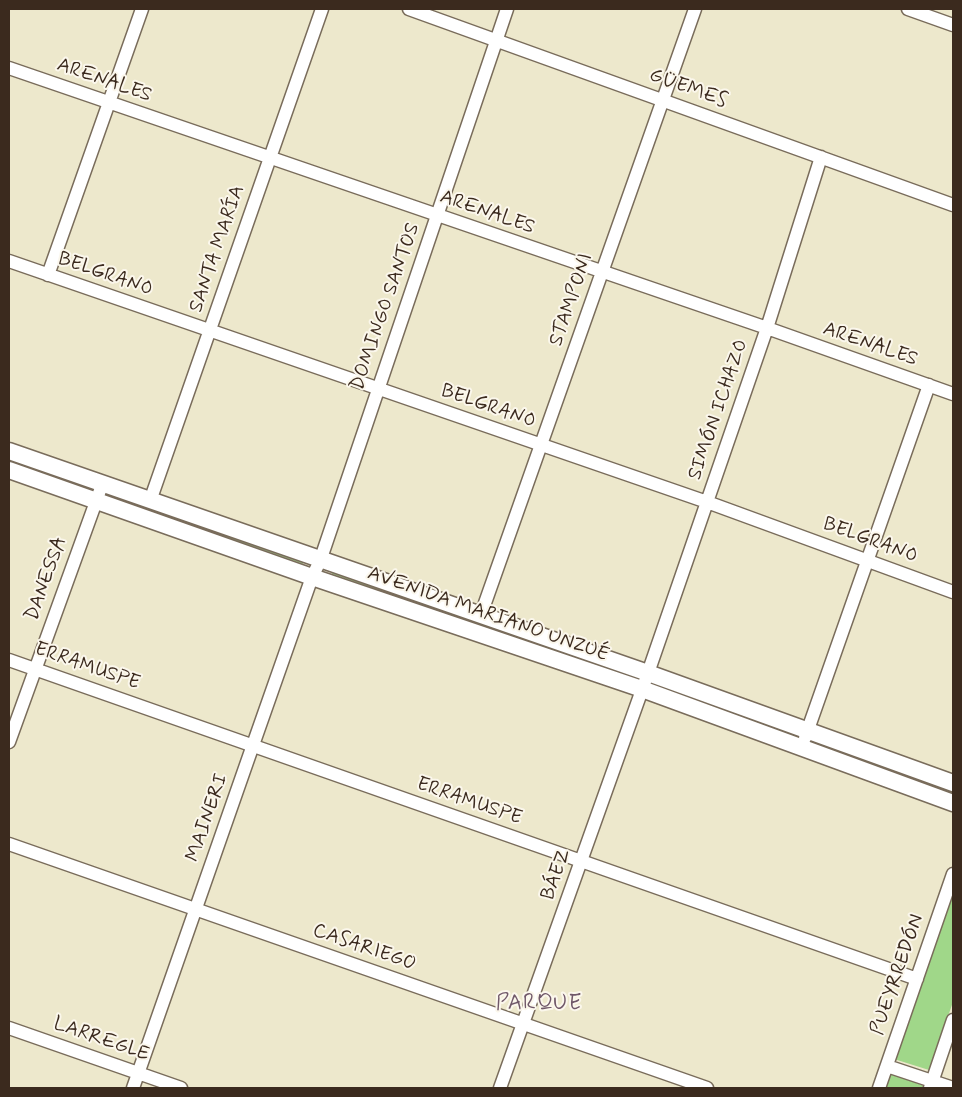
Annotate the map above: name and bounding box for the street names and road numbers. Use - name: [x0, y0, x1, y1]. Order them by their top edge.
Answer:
- street label: ARENALES: [53, 54, 155, 108]
- street label: GÜEMES: [646, 64, 730, 114]
- street label: SANTA MARÍA: [185, 182, 251, 316]
- street label: ARENALES: [436, 186, 538, 240]
- street label: DOMINGO SANTOS: [346, 220, 426, 394]
- street label: BELGRANO: [54, 248, 156, 302]
- street label: STAMPONI: [545, 250, 599, 350]
- street label: ARENALES: [819, 318, 921, 372]
- street label: SIMÓN ICHAZO: [684, 337, 754, 483]
- street label: BELGRANO: [437, 380, 539, 434]
- street label: BELGRANO: [819, 513, 921, 569]
- street label: DANESSA: [21, 534, 73, 624]
- street label: AVENIDA MARIANO UNZUÉ: [364, 562, 612, 668]
- street label: ERRAMUSPE: [31, 638, 143, 696]
- street label: MAINERI: [182, 771, 234, 865]
- street label: ERRAMUSPE: [413, 773, 525, 831]
- street label: BÁEZ: [537, 846, 577, 904]
- street label: PUEYRREDÓN: [866, 911, 930, 1039]
- street label: CASARIEGO: [309, 919, 419, 977]
- street label: LARREGLE: [50, 1012, 152, 1068]

